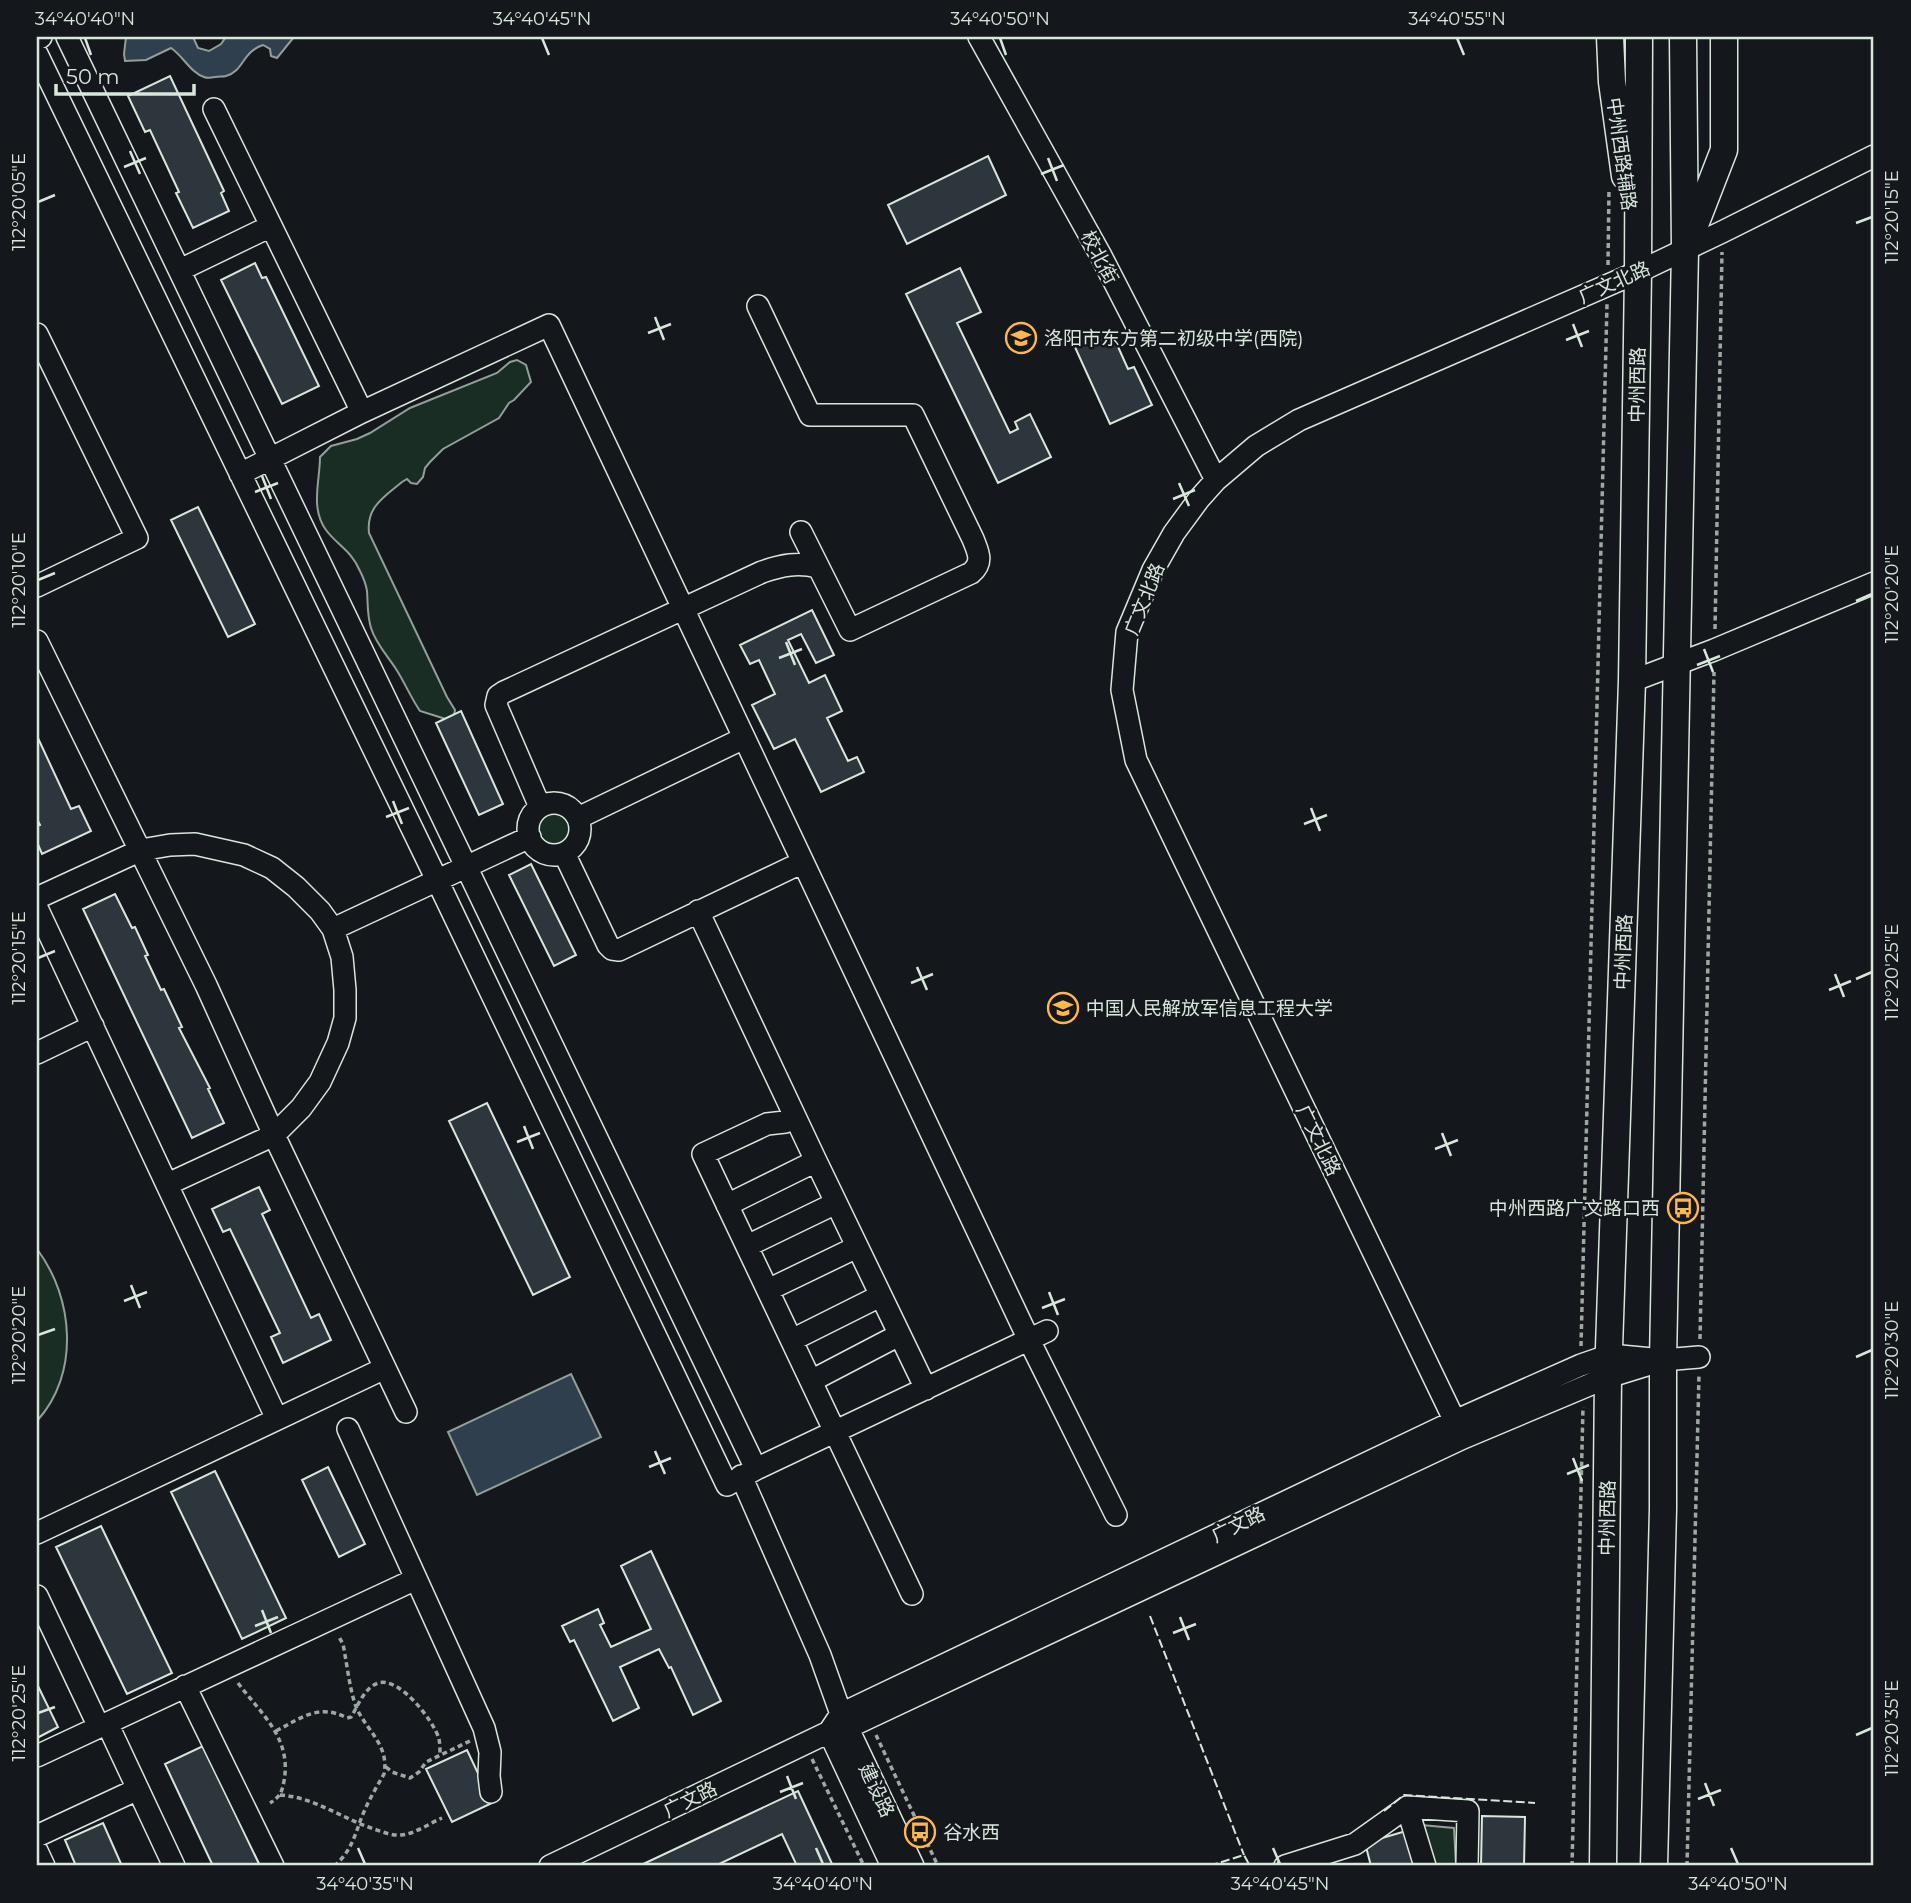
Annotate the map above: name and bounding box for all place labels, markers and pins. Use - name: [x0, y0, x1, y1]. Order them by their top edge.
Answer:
- school or university icon: 洛阳市东方第二初级中学(西院): [1004, 321, 1038, 355]
- place label: 洛阳市东方第二初级中学(西院): [1044, 327, 1304, 350]
- school or university icon: 中国人民解放军信息工程大学: [1046, 991, 1080, 1025]
- place label: 中国人民解放军信息工程大学: [1086, 997, 1333, 1020]
- bus stop icon: 中州西路广文路口西: [1666, 1191, 1700, 1225]
- place label: 中州西路广文路口西: [1489, 1197, 1660, 1220]
- bus stop icon: 谷水西: [903, 1815, 937, 1849]
- place label: 谷水西: [943, 1821, 1000, 1844]

